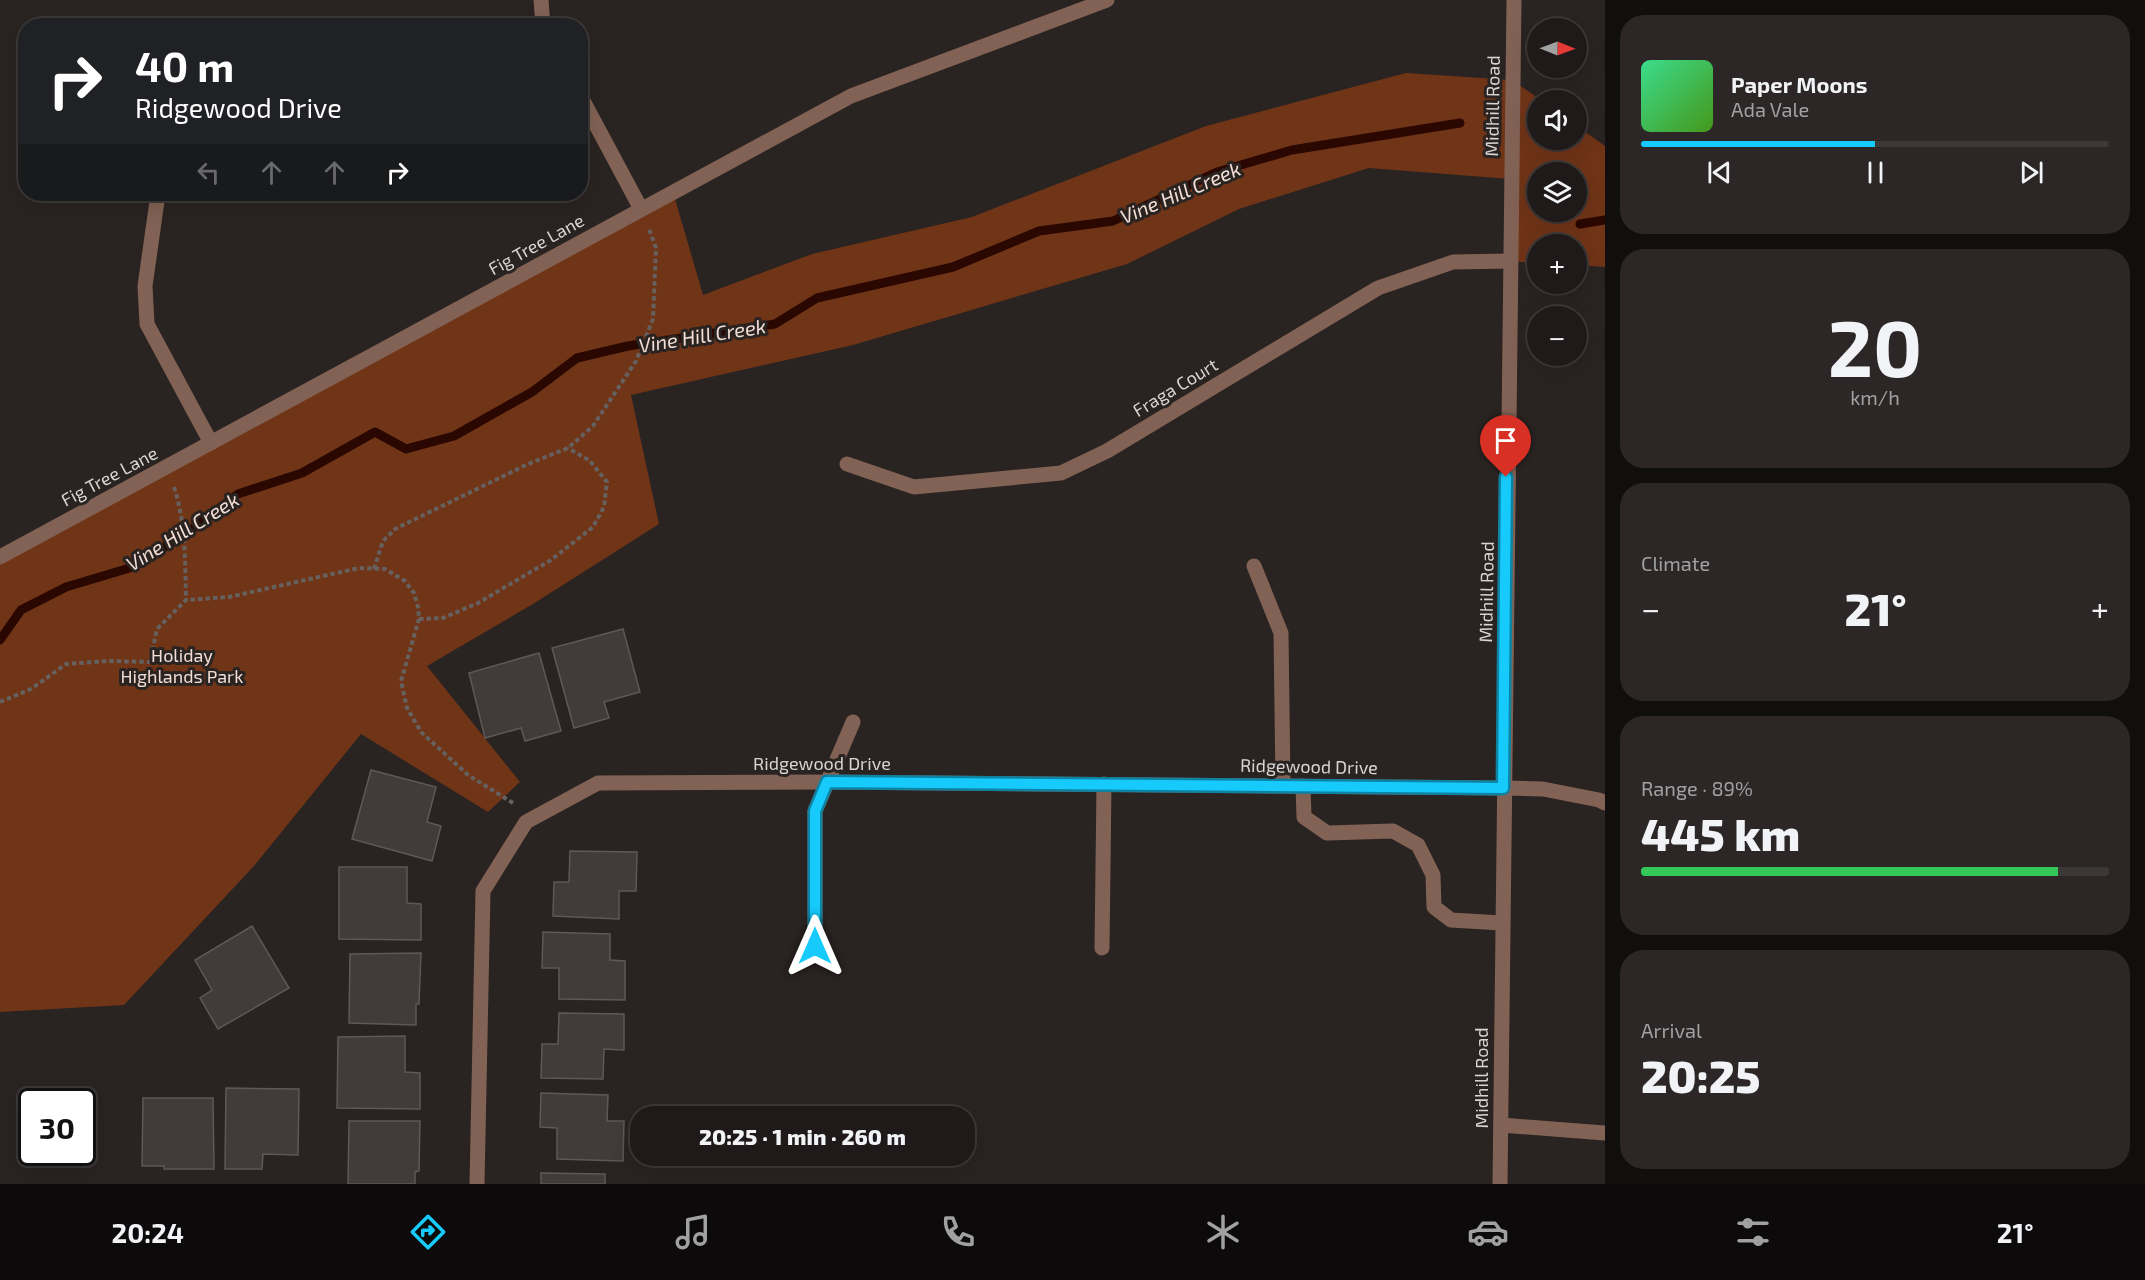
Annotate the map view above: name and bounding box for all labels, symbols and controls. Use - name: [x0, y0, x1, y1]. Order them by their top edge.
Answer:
- north arrow: [1527, 18, 1587, 78]
- map controls: [1527, 18, 1587, 366]
- text: 40 m: [135, 40, 234, 90]
- icon: right: [36, 42, 114, 120]
- street label: Midhill Road: [1480, 55, 1504, 157]
- text: Paper Moons: [1731, 71, 1867, 97]
- button: sound: [1527, 90, 1587, 150]
- text: Ridgewood Drive: [135, 91, 342, 123]
- text: Ada Vale: [1731, 97, 1809, 121]
- icon: left: [192, 156, 225, 189]
- icon: ahead: [255, 156, 288, 189]
- icon: ahead: [318, 156, 351, 189]
- icon: right: [381, 156, 414, 189]
- water label: Vine Hill Creek: [1116, 156, 1244, 228]
- icon: previous: [1703, 156, 1736, 189]
- icon: pause: [1859, 156, 1892, 189]
- icon: next: [2015, 156, 2048, 189]
- button: layers: [1527, 162, 1587, 222]
- street label: Fig Tree Lane: [484, 209, 588, 279]
- button: +: [1527, 234, 1587, 294]
- text: 20: [1828, 299, 1922, 393]
- button: −: [1527, 306, 1587, 366]
- water label: Vine Hill Creek: [637, 313, 767, 357]
- street label: Fraga Court: [1129, 353, 1222, 421]
- text: km/h: [1850, 385, 1900, 409]
- pin: [1480, 415, 1531, 477]
- icon: arrive: [1489, 424, 1522, 457]
- street label: Fig Tree Lane: [57, 441, 161, 511]
- water label: Vine Hill Creek: [121, 487, 243, 575]
- street label: Midhill Road: [1474, 541, 1498, 643]
- text: Climate: [1641, 551, 1710, 575]
- text: 21°: [1845, 581, 1907, 635]
- text: −: [1641, 588, 1660, 628]
- text: +: [2091, 588, 2109, 628]
- park label: Holiday Highlands Park: [121, 644, 243, 687]
- street label: Ridgewood Drive: [753, 752, 891, 774]
- street label: Ridgewood Drive: [1240, 754, 1378, 778]
- text: Range · 89%: [1641, 776, 1753, 800]
- text: 445 km: [1641, 806, 1800, 860]
- position arrow: [783, 914, 847, 978]
- text: Arrival: [1641, 1018, 1702, 1042]
- street label: Midhill Road: [1470, 1027, 1492, 1129]
- text: 20:25: [1641, 1048, 1761, 1102]
- speed limit sign: 30: [18, 1088, 96, 1166]
- text: 20:25 · 1 min · 260 m: [699, 1123, 906, 1149]
- icon: directions: [407, 1211, 449, 1253]
- icon: music: [672, 1211, 714, 1253]
- icon: phone: [937, 1211, 979, 1253]
- icon: climate: [1202, 1211, 1244, 1253]
- icon: car: [1467, 1211, 1509, 1253]
- icon: filters: [1732, 1211, 1774, 1253]
- text: 20:24: [111, 1216, 184, 1248]
- text: 21°: [1997, 1216, 2033, 1248]

